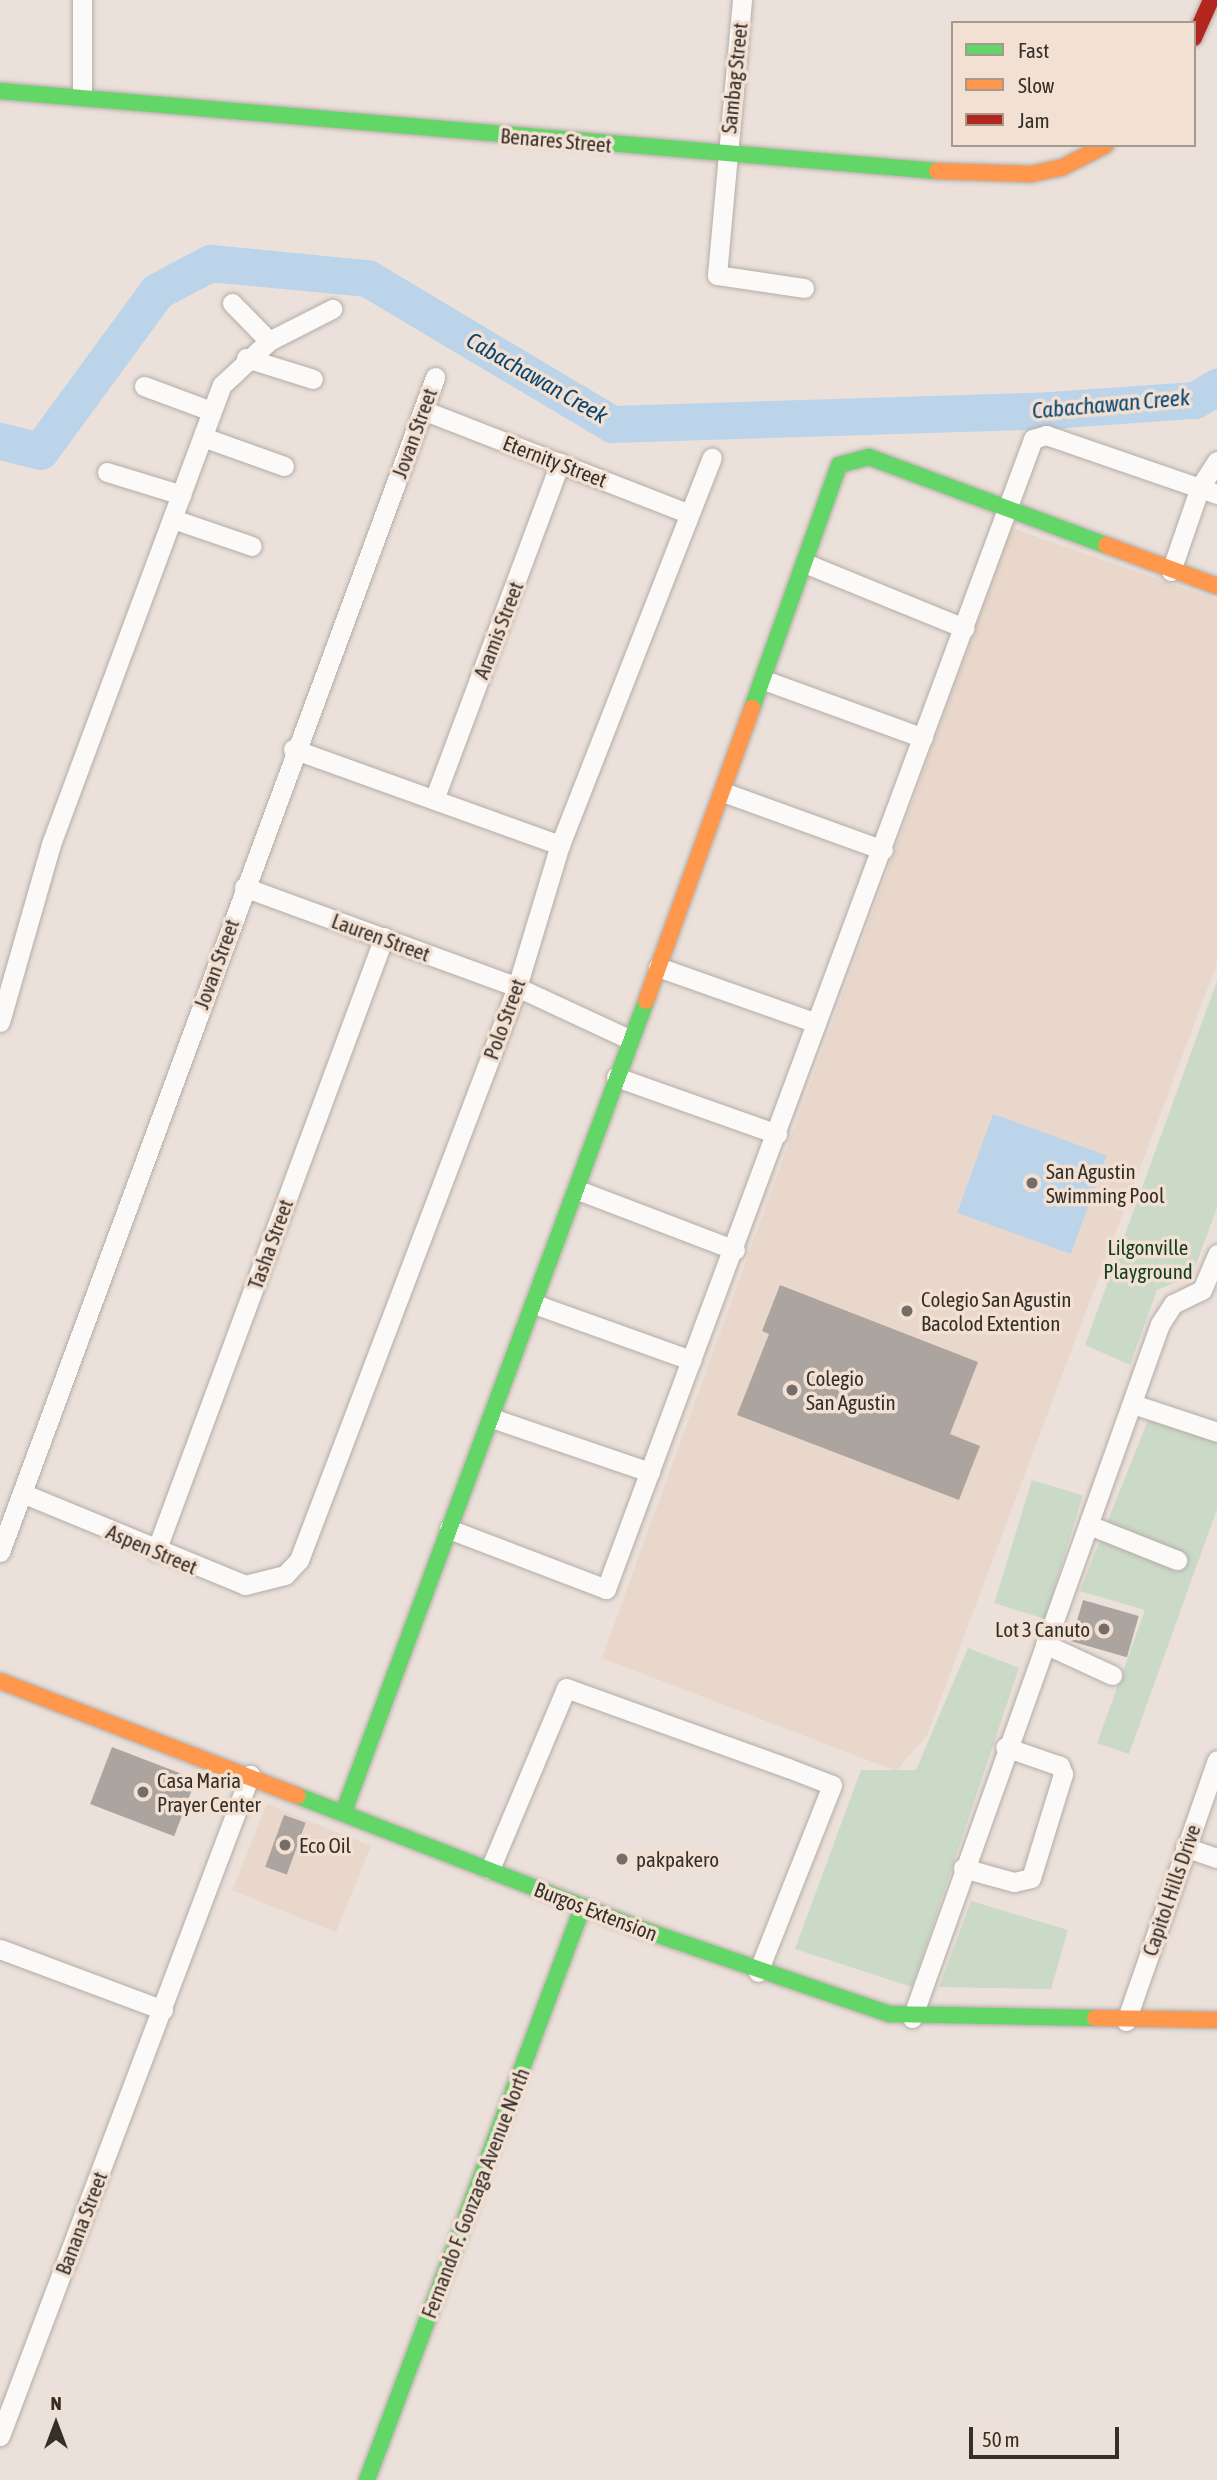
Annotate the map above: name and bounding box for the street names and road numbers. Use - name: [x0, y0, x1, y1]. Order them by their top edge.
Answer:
- street label: Sambag Street: [716, 21, 752, 135]
- street label: Benares Street: [499, 123, 613, 157]
- street label: Jovan Street: [386, 385, 442, 481]
- street label: Eternity Street: [500, 430, 610, 492]
- street label: Aramis Street: [468, 578, 528, 682]
- street label: Lauren Street: [328, 908, 434, 966]
- street label: Jovan Street: [188, 916, 244, 1012]
- street label: Polo Street: [478, 975, 530, 1063]
- street label: Tasha Street: [242, 1196, 298, 1292]
- street label: Aspen Street: [103, 1519, 201, 1579]
- street label: Capitol Hills Drive: [1137, 1821, 1205, 1959]
- street label: Burgos Extension: [531, 1876, 661, 1946]
- street label: Fernando F. Gonzaga Avenue North: [416, 2064, 534, 2322]
- street label: Banana Street: [50, 2168, 112, 2278]

